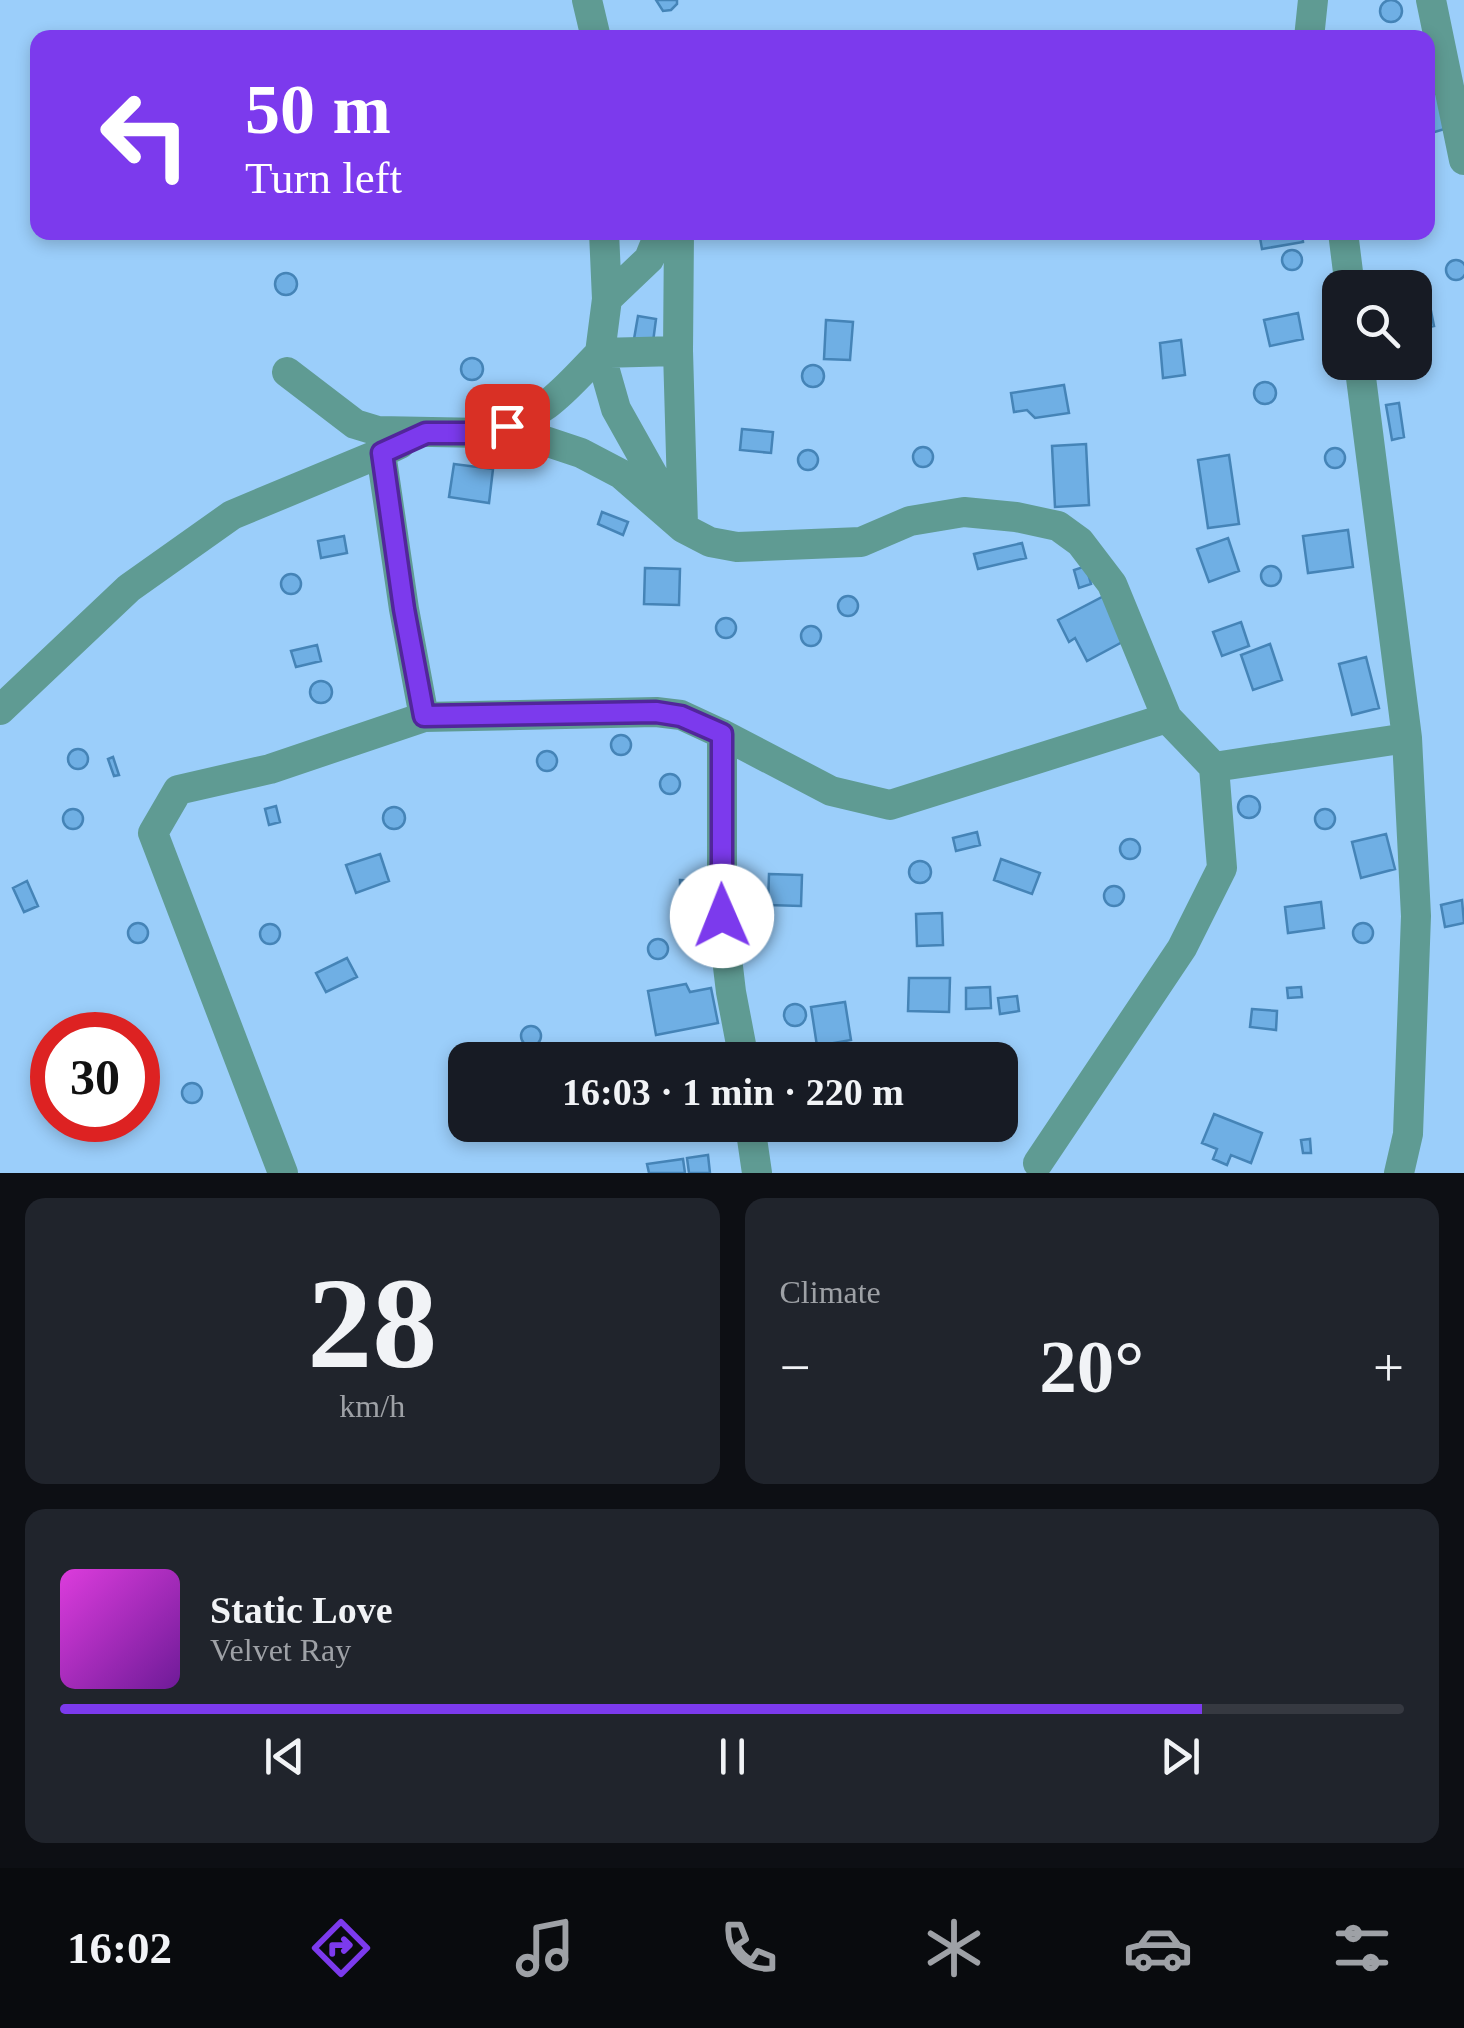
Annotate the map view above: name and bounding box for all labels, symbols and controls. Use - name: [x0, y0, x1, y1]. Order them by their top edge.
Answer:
- icon: left: [80, 70, 210, 200]
- text: 50 m: [245, 71, 391, 148]
- text: Turn left: [245, 153, 402, 203]
- map controls: [1322, 270, 1432, 380]
- button: search: [1322, 270, 1432, 380]
- pin: [465, 384, 550, 469]
- icon: arrive: [480, 399, 535, 454]
- position arrow: [670, 864, 774, 968]
- speed limit sign: 30: [30, 1012, 160, 1142]
- text: 16:03 · 1 min · 220 m: [562, 1071, 904, 1113]
- text: 28: [307, 1251, 437, 1395]
- text: Climate: [780, 1274, 881, 1310]
- text: 20°: [1039, 1325, 1144, 1408]
- text: −: [780, 1337, 811, 1398]
- text: +: [1373, 1337, 1404, 1398]
- text: km/h: [339, 1388, 405, 1424]
- text: Static Love: [210, 1589, 393, 1631]
- text: Velvet Ray: [210, 1632, 351, 1668]
- icon: previous: [257, 1729, 312, 1784]
- icon: pause: [705, 1729, 760, 1784]
- icon: next: [1153, 1729, 1208, 1784]
- icon: directions: [306, 1913, 376, 1983]
- icon: music: [510, 1913, 580, 1983]
- icon: phone: [714, 1913, 784, 1983]
- icon: climate: [919, 1913, 989, 1983]
- icon: car: [1123, 1913, 1193, 1983]
- icon: filters: [1327, 1913, 1397, 1983]
- text: 16:02: [67, 1923, 172, 1973]

